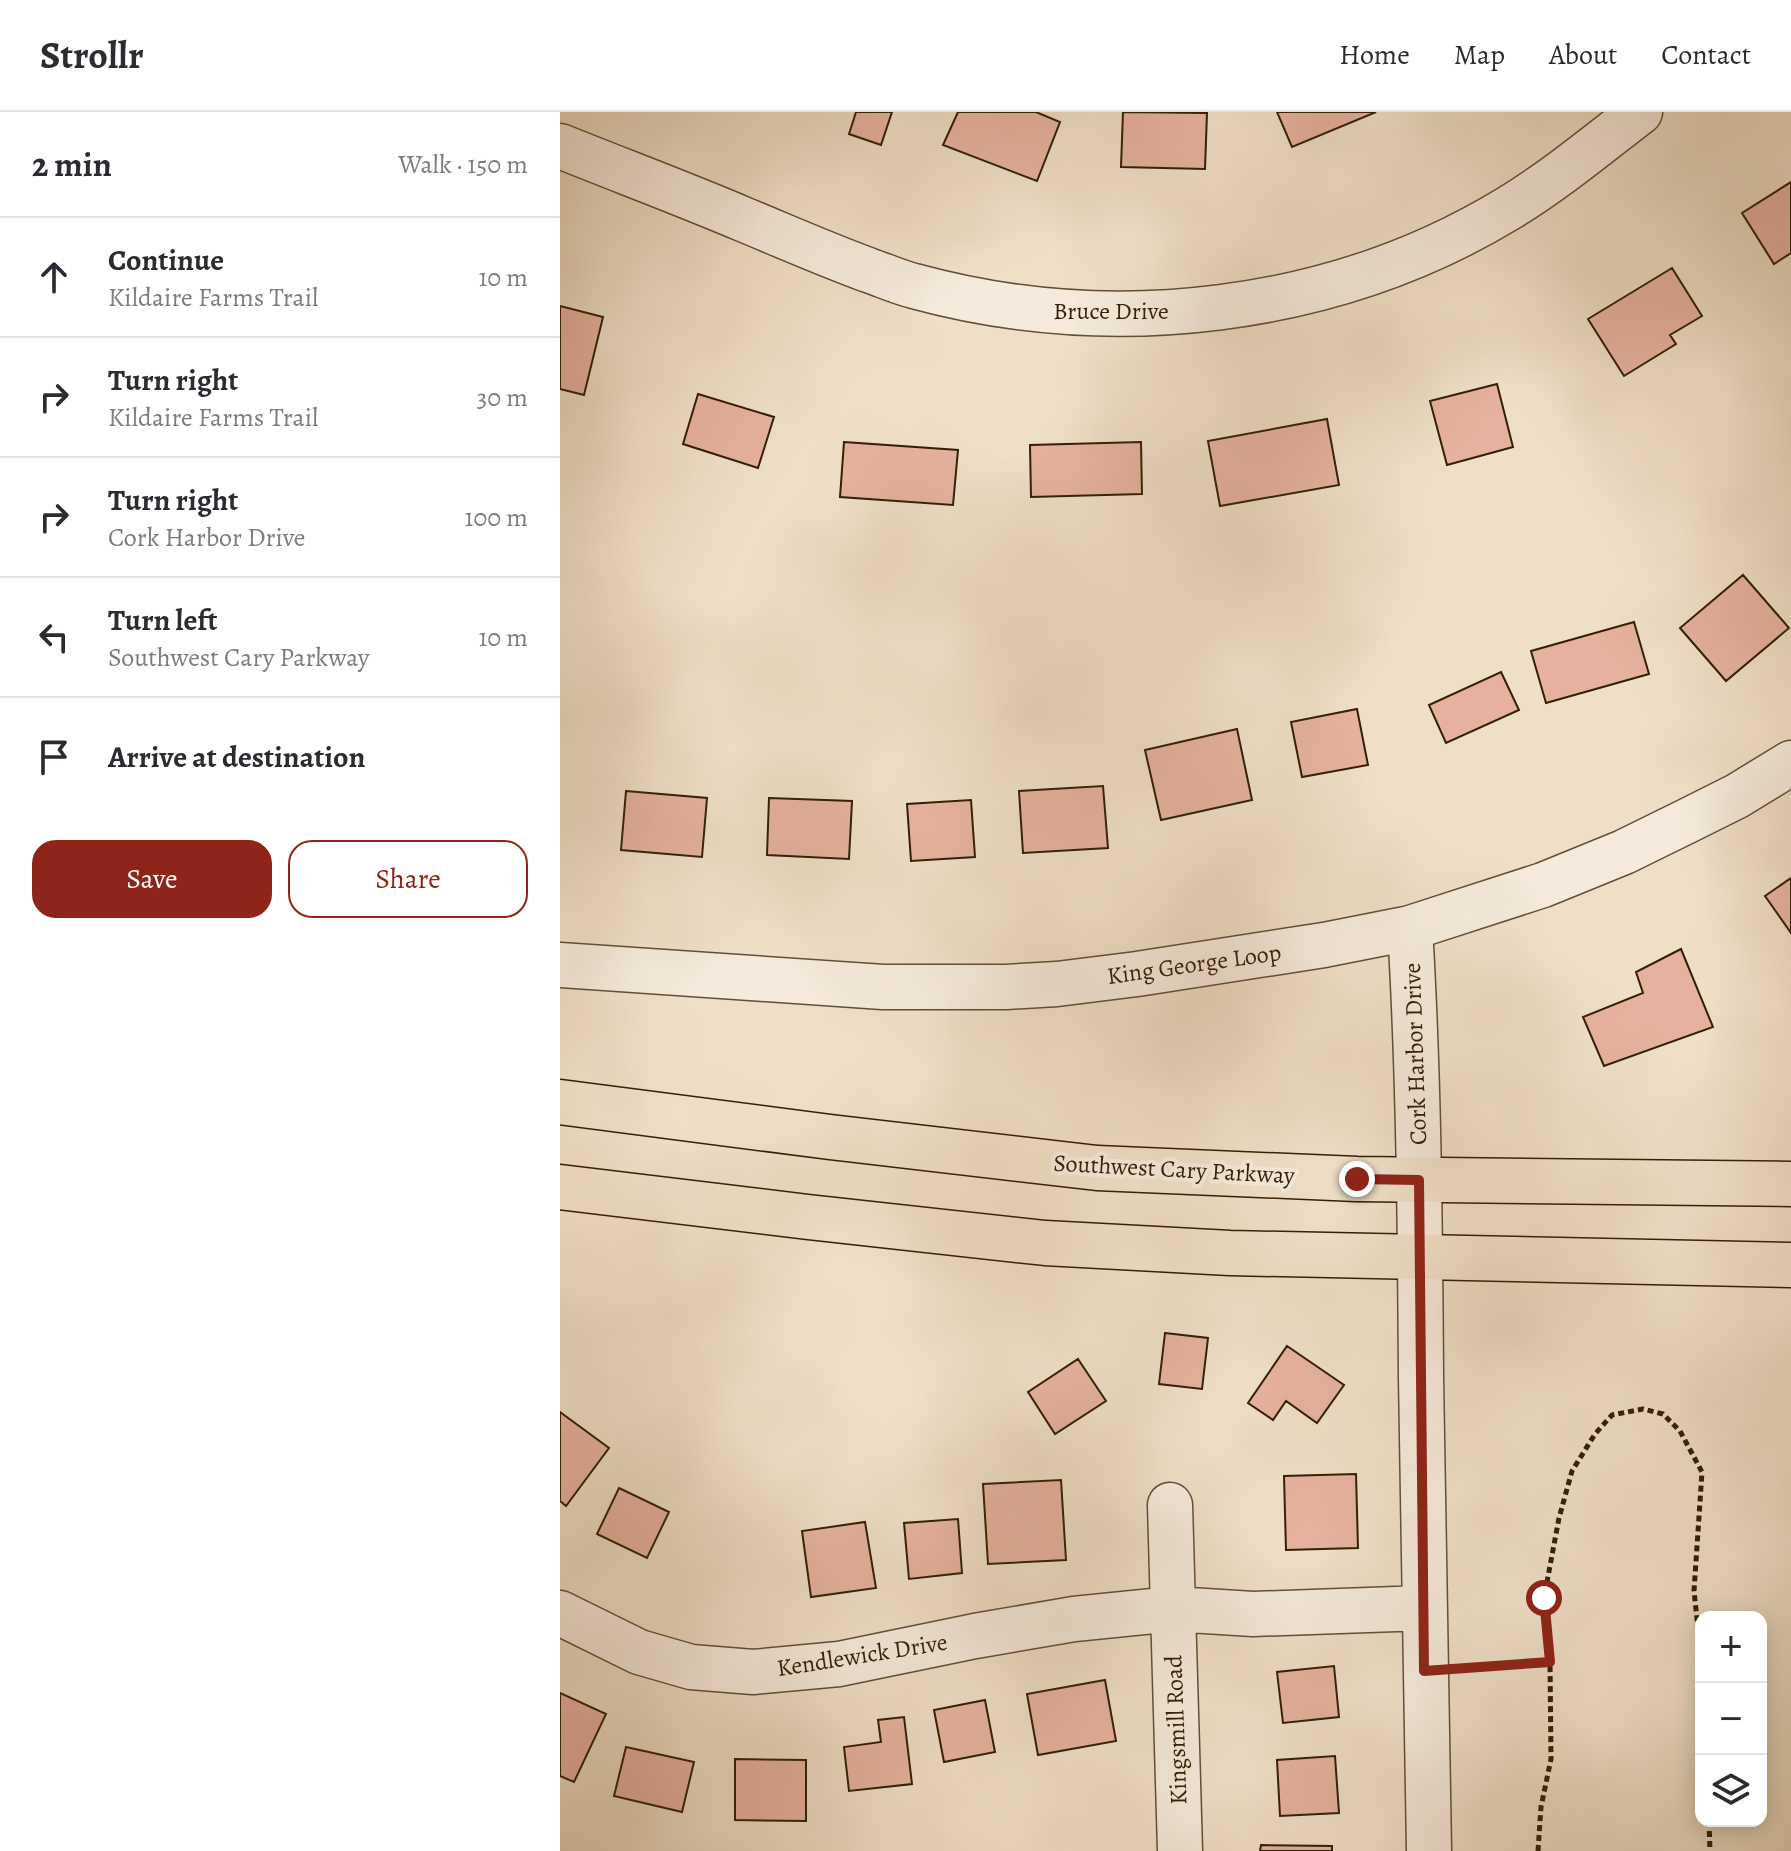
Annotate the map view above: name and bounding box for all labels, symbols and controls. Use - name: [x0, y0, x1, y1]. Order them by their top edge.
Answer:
- text: Strollr: [40, 29, 144, 81]
- text: Home: [1339, 36, 1410, 74]
- text: Map: [1454, 36, 1505, 74]
- text: About: [1549, 36, 1617, 74]
- text: Contact: [1661, 36, 1751, 74]
- text: 2 min: [32, 141, 112, 188]
- text: Walk · 150 m: [398, 147, 528, 182]
- text: Continue: [108, 240, 224, 280]
- icon: ahead: [32, 255, 76, 299]
- text: 10 m: [478, 260, 528, 295]
- text: Kildaire Farms Trail: [108, 280, 318, 315]
- street label: Bruce Drive: [1053, 295, 1169, 327]
- text: Turn right: [108, 360, 238, 400]
- icon: right: [32, 375, 76, 419]
- text: 30 m: [477, 380, 528, 415]
- text: Kildaire Farms Trail: [108, 400, 318, 435]
- text: Turn right: [108, 480, 238, 520]
- icon: right: [32, 495, 76, 539]
- text: 100 m: [465, 500, 528, 535]
- text: Cork Harbor Drive: [108, 520, 306, 555]
- text: Turn left: [108, 600, 217, 640]
- icon: left: [32, 615, 76, 659]
- text: 10 m: [478, 620, 528, 655]
- text: Southwest Cary Parkway: [108, 640, 369, 675]
- icon: arrive: [32, 735, 76, 779]
- text: Arrive at destination: [108, 737, 365, 777]
- button: Save: [32, 840, 272, 918]
- button: Share: [288, 840, 528, 918]
- street label: King George Loop: [1105, 936, 1283, 992]
- street label: Cork Harbor Drive: [1396, 962, 1434, 1146]
- street label: Southwest Cary Parkway: [1053, 1147, 1296, 1191]
- route end: [1339, 1161, 1375, 1197]
- route start: [1526, 1580, 1562, 1616]
- map controls: [1695, 1611, 1767, 1827]
- button: +: [1695, 1611, 1767, 1683]
- street label: Kendlewick Drive: [774, 1626, 950, 1684]
- street label: Kingsmill Road: [1157, 1654, 1195, 1805]
- button: −: [1695, 1683, 1767, 1755]
- button: layers: [1695, 1755, 1767, 1827]

